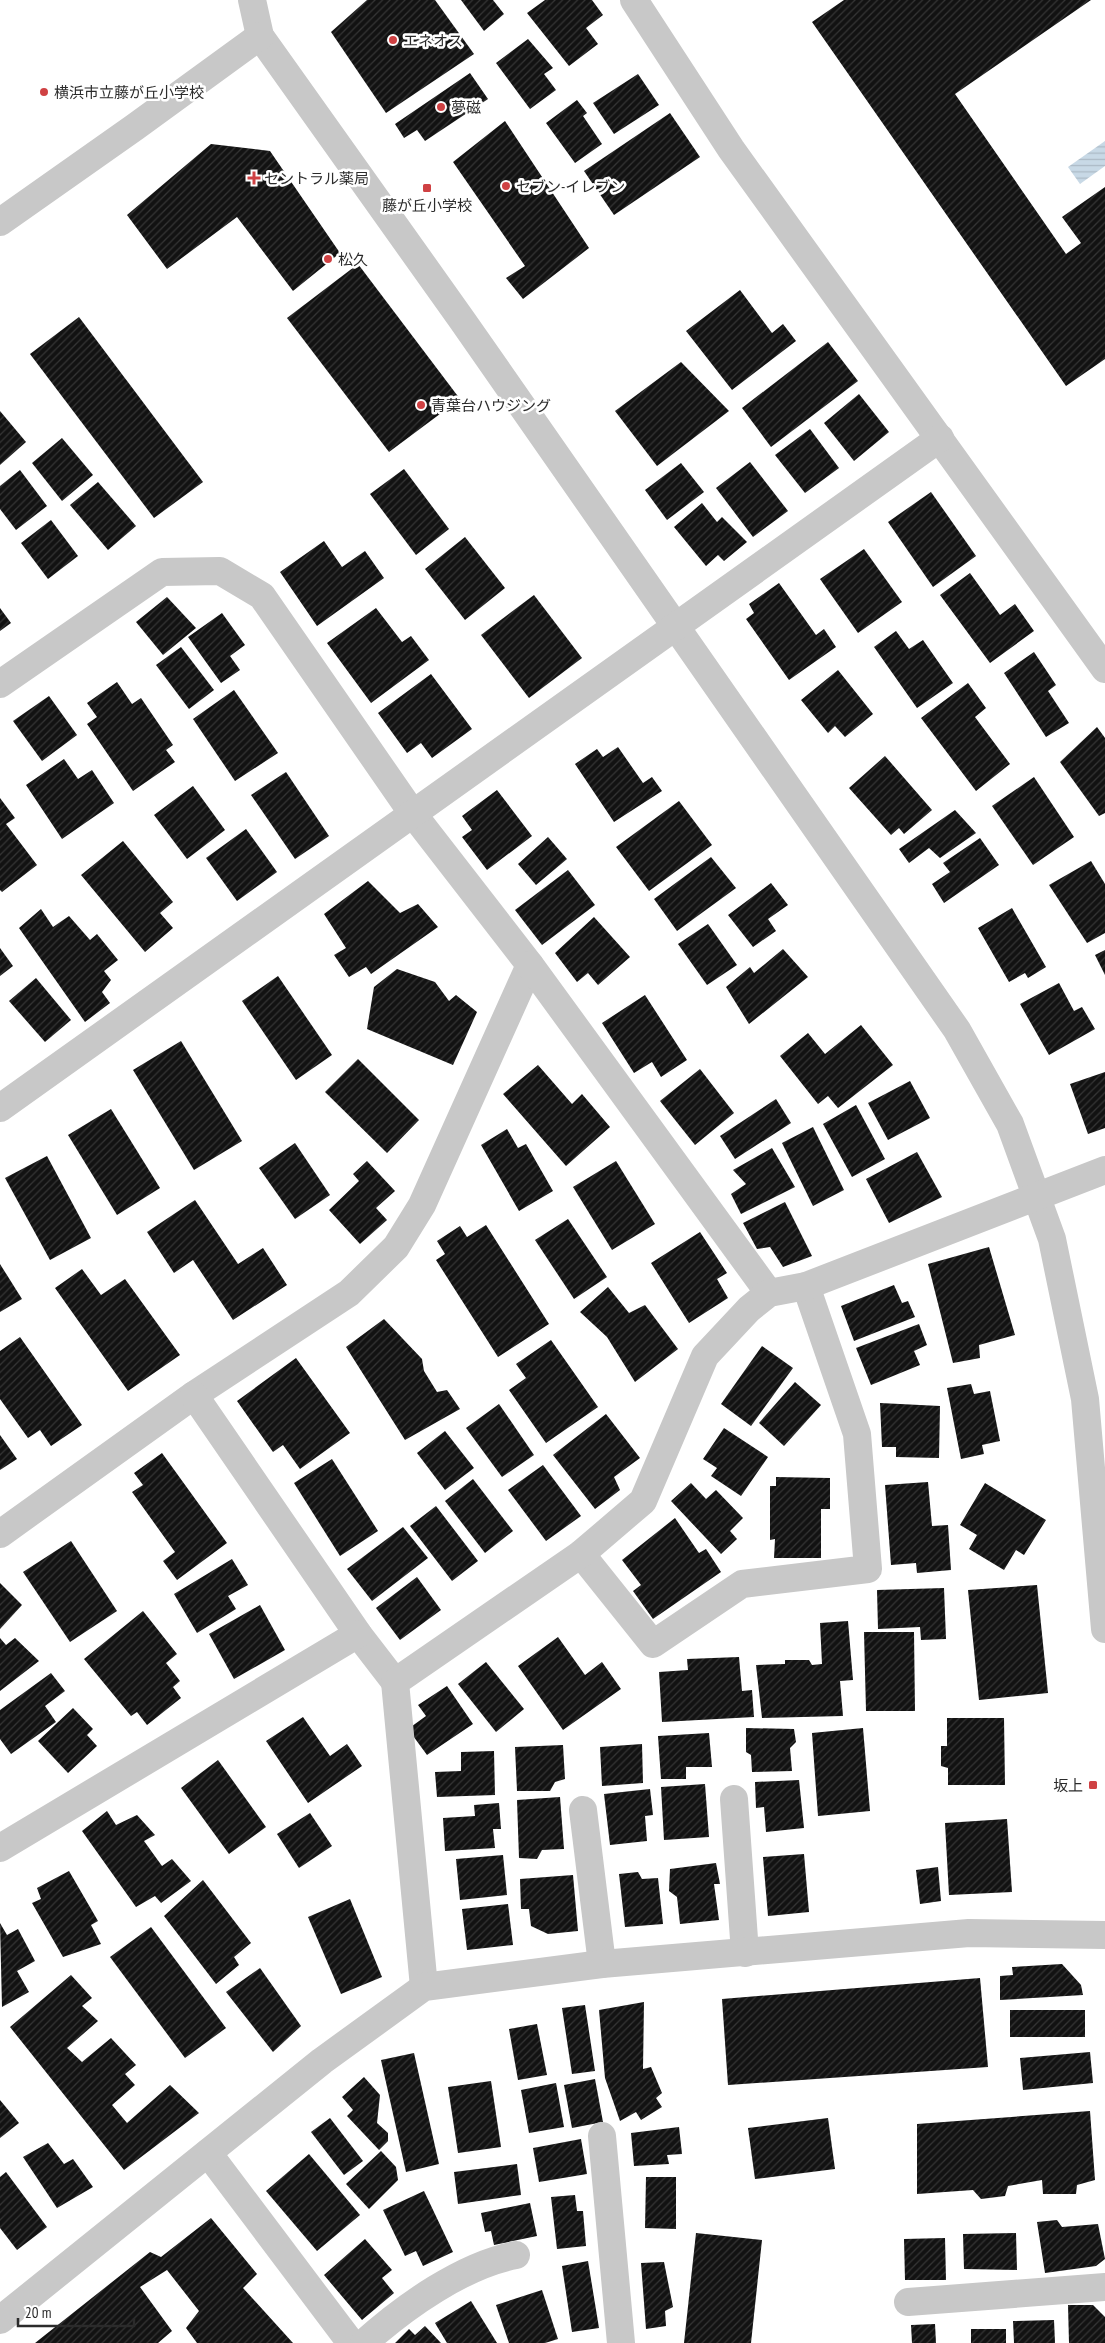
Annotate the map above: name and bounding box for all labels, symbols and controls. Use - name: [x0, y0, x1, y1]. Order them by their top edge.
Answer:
- place label: エネオス: [403, 31, 463, 50]
- marker: エネオス: [387, 34, 399, 46]
- place label: 横浜市立藤が丘小学校: [54, 83, 204, 102]
- marker: 横浜市立藤が丘小学校: [38, 86, 50, 98]
- place label: 夢磁: [451, 98, 481, 117]
- marker: 夢磁: [435, 101, 447, 113]
- place label: セントラル薬局: [264, 169, 369, 188]
- marker: セントラル薬局: [248, 172, 260, 184]
- place label: セブン-イレブン: [516, 177, 625, 196]
- marker: セブン-イレブン: [500, 180, 512, 192]
- marker: 藤が丘小学校: [421, 182, 433, 194]
- place label: 藤が丘小学校: [382, 196, 472, 215]
- place label: 松久: [338, 250, 368, 269]
- marker: 松久: [322, 253, 334, 265]
- place label: 青葉台ハウジング: [431, 396, 551, 415]
- marker: 青葉台ハウジング: [415, 399, 427, 411]
- place label: 坂上: [1053, 1776, 1083, 1795]
- marker: 坂上: [1087, 1779, 1099, 1791]
- scale bar: [18, 2296, 134, 2328]
- text: 20 m: [25, 2303, 51, 2322]

